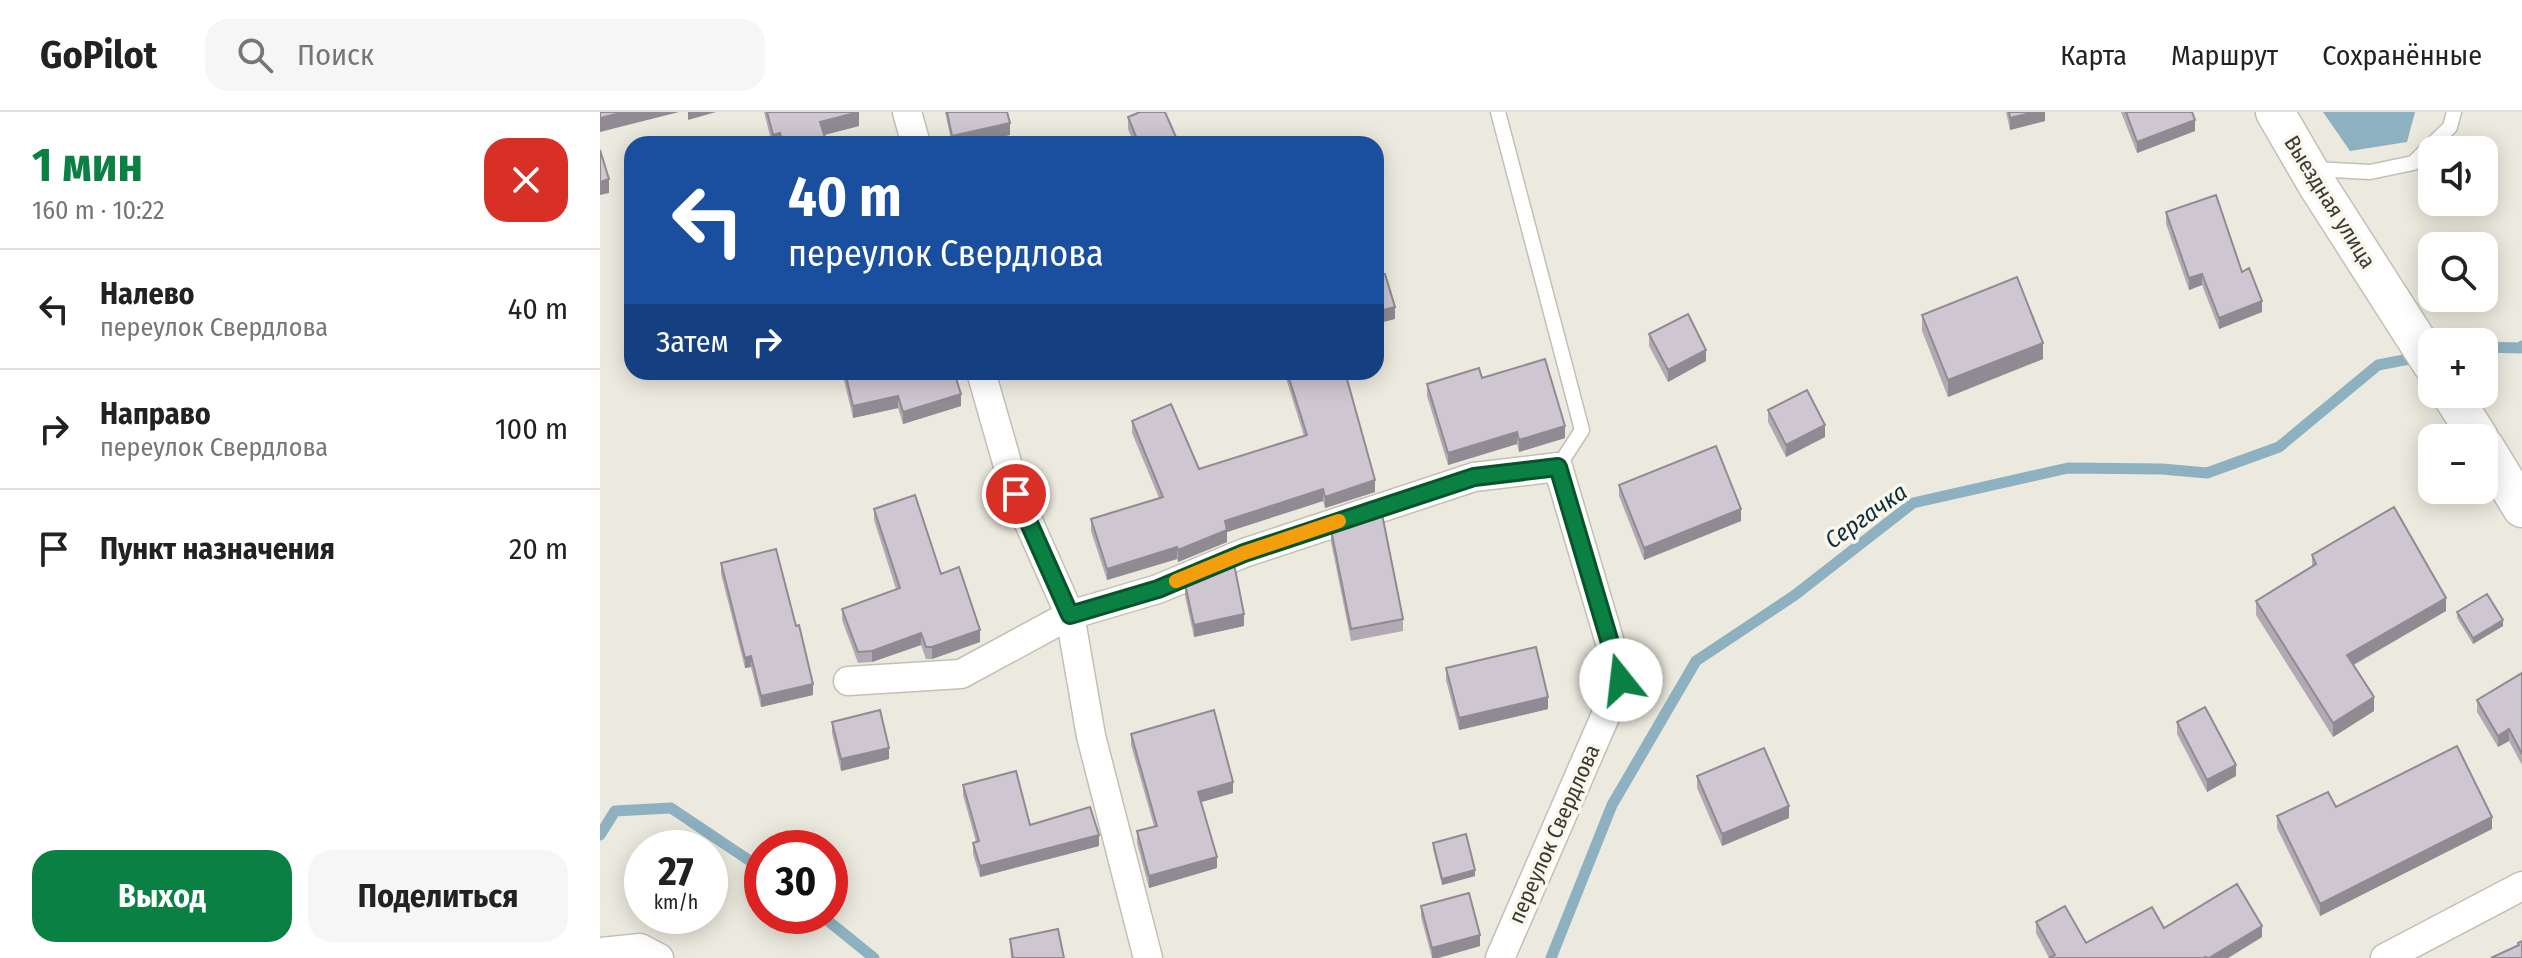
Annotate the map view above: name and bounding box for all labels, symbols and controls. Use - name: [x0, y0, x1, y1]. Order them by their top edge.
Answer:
- search box: [205, 19, 765, 91]
- text: GoPilot: [40, 32, 157, 78]
- icon: search: [233, 33, 277, 77]
- text: Поиск: [297, 37, 374, 73]
- text: Карта: [2060, 39, 2127, 72]
- text: Маршрут: [2171, 39, 2278, 72]
- text: Сохранённые: [2322, 39, 2482, 72]
- street label: Выездная улица: [2278, 131, 2382, 273]
- text: 1 мин: [32, 136, 143, 194]
- map controls: [2418, 136, 2498, 504]
- button: sound: [2418, 136, 2498, 216]
- button: close: [484, 138, 568, 222]
- text: 40 m: [788, 164, 902, 231]
- icon: left: [656, 168, 760, 272]
- text: 160 m · 10:22: [32, 195, 165, 226]
- text: переулок Свердлова: [788, 232, 1104, 276]
- button: search: [2418, 232, 2498, 312]
- text: Налево: [100, 276, 195, 312]
- icon: left: [32, 287, 76, 331]
- text: 40 m: [508, 291, 568, 327]
- text: переулок Свердлова: [100, 312, 328, 343]
- icon: right: [745, 320, 789, 364]
- text: Затем: [656, 324, 729, 360]
- button: +: [2418, 328, 2498, 408]
- text: Направо: [100, 396, 211, 432]
- icon: right: [32, 407, 76, 451]
- text: 100 m: [495, 411, 568, 447]
- button: −: [2418, 424, 2498, 504]
- text: переулок Свердлова: [100, 432, 328, 463]
- pin: [982, 460, 1050, 528]
- icon: arrive: [994, 472, 1038, 516]
- water label: Сергачка: [1820, 478, 1912, 554]
- icon: arrive: [32, 527, 76, 571]
- text: Пункт назначения: [100, 531, 335, 567]
- text: 20 m: [509, 531, 568, 567]
- position arrow: [1579, 638, 1663, 722]
- street label: переулок Свердлова: [1502, 740, 1606, 928]
- speed limit sign: 30: [744, 830, 848, 934]
- text: 27: [658, 848, 694, 896]
- button: Выход: [32, 850, 292, 942]
- button: Поделиться: [308, 850, 568, 942]
- text: km/h: [654, 890, 698, 914]

